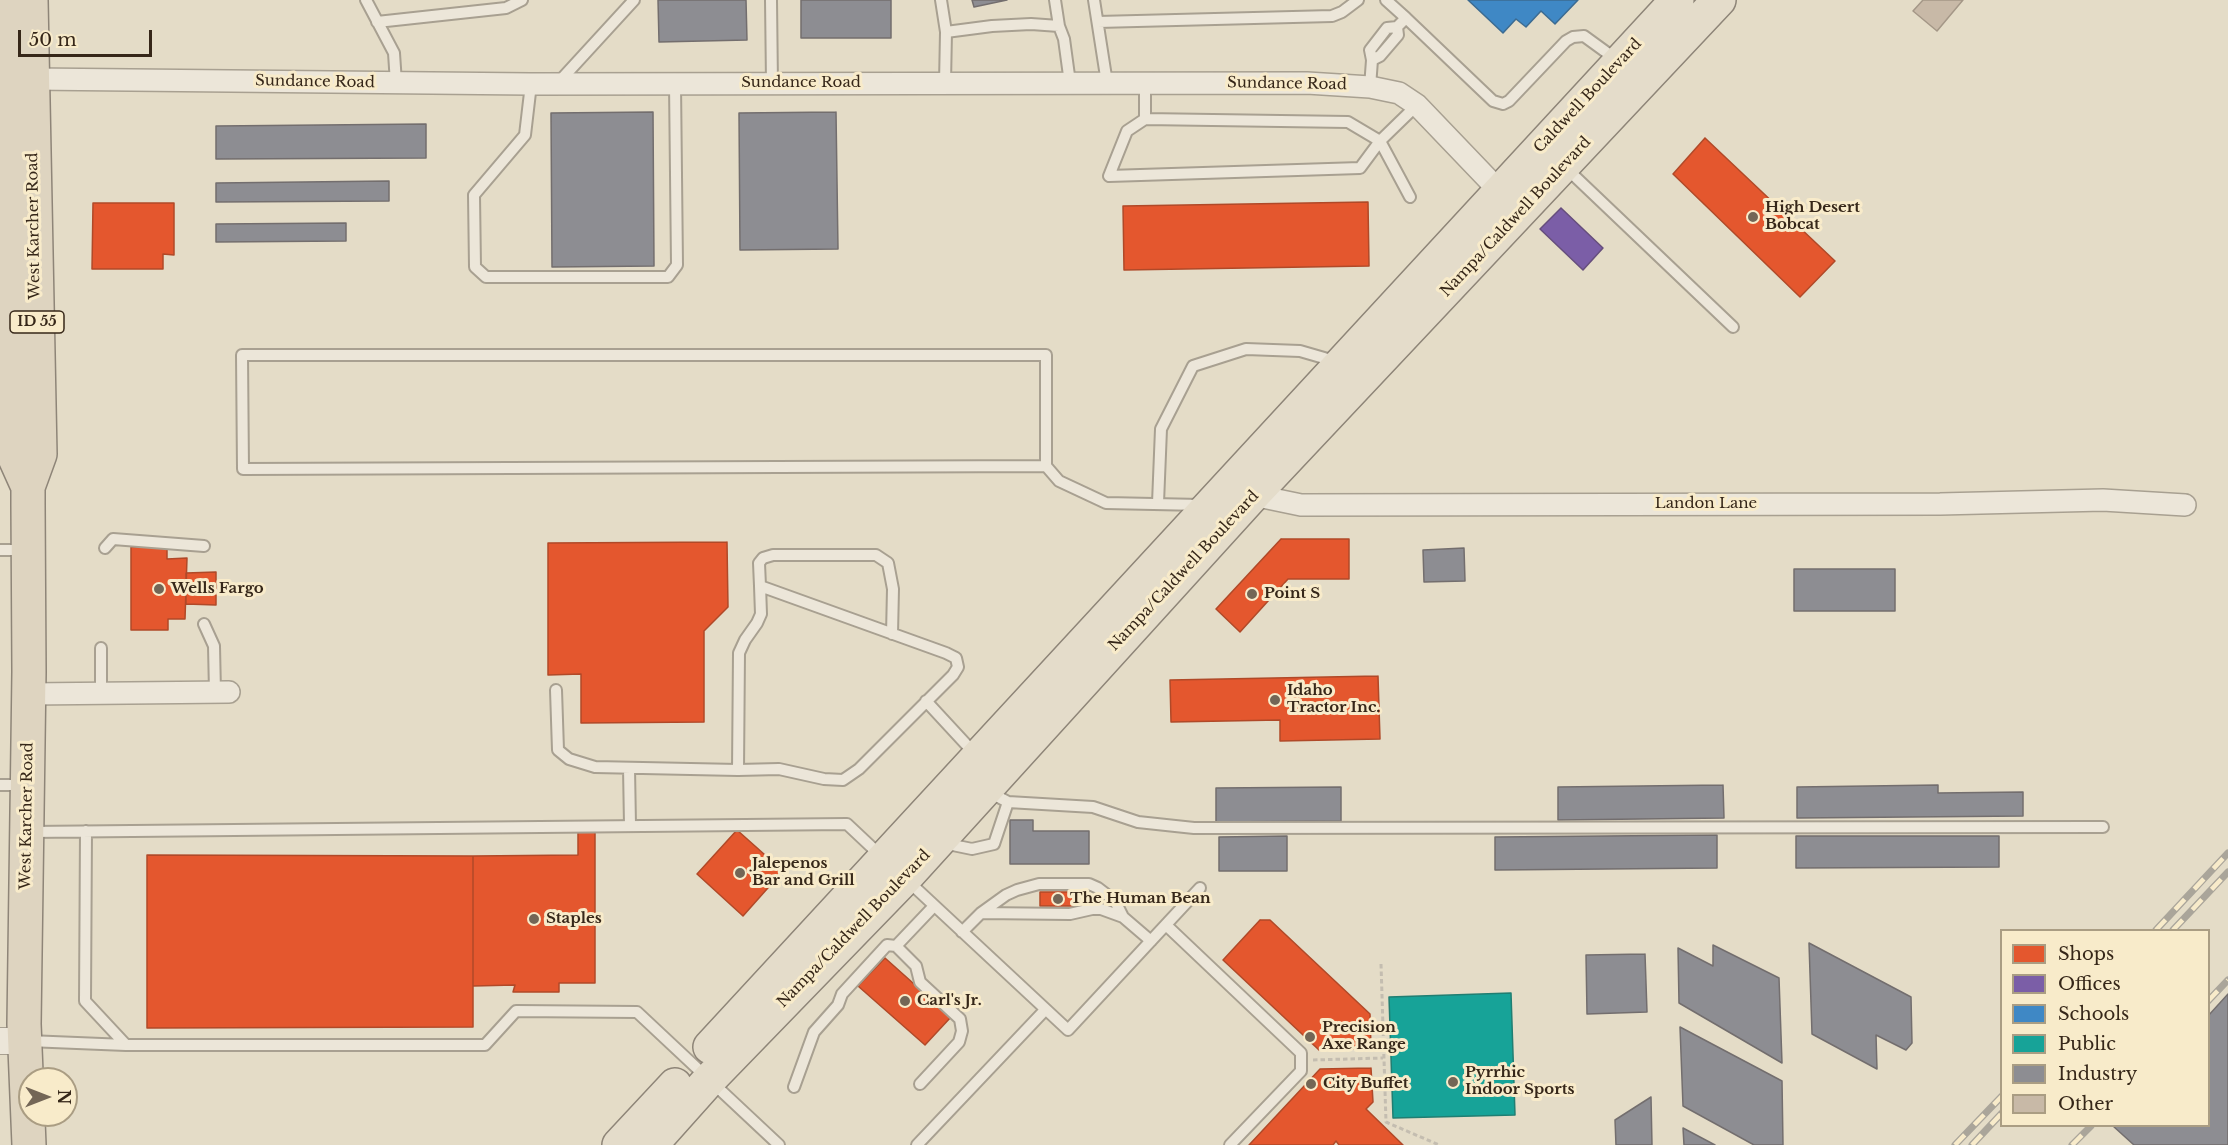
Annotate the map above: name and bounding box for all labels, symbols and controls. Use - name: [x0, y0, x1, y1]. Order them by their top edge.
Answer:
- scale bar: [21, 18, 154, 56]
- text: 50 m: [29, 29, 77, 51]
- street label: Caldwell Boulevard: [1530, 35, 1646, 157]
- street label: Sundance Road: [255, 72, 375, 92]
- street label: Sundance Road: [741, 74, 861, 92]
- street label: Sundance Road: [1227, 74, 1347, 94]
- street label: Nampa/Caldwell Boulevard: [1437, 133, 1595, 301]
- street label: West Karcher Road: [24, 152, 44, 300]
- place label: High Desert Bobcat: [1765, 199, 1860, 234]
- marker: High Desert Bobcat: [1746, 210, 1760, 224]
- road number: ID 55: [10, 311, 64, 333]
- street label: Nampa/Caldwell Boulevard: [1105, 487, 1263, 655]
- street label: Landon Lane: [1655, 495, 1757, 513]
- place label: Wells Fargo: [171, 580, 264, 598]
- marker: Wells Fargo: [152, 582, 166, 596]
- place label: Point S: [1264, 585, 1320, 603]
- marker: Point S: [1245, 587, 1259, 601]
- place label: Idaho Tractor Inc.: [1287, 682, 1380, 717]
- marker: Idaho Tractor Inc.: [1268, 693, 1282, 707]
- street label: West Karcher Road: [17, 742, 37, 890]
- street label: Nampa/Caldwell Boulevard: [774, 846, 934, 1012]
- place label: Jalepenos Bar and Grill: [752, 855, 855, 890]
- marker: Jalepenos Bar and Grill: [733, 866, 747, 880]
- place label: The Human Bean: [1070, 890, 1211, 908]
- marker: The Human Bean: [1051, 892, 1065, 906]
- place label: Staples: [546, 910, 602, 928]
- marker: Staples: [527, 912, 541, 926]
- legend: [2000, 929, 2210, 1127]
- text: Shops: [2058, 943, 2114, 965]
- text: Offices: [2058, 973, 2121, 995]
- place label: Carl's Jr.: [917, 992, 982, 1010]
- marker: Carl's Jr.: [898, 994, 912, 1008]
- text: Schools: [2058, 1003, 2129, 1025]
- place label: Precision Axe Range: [1322, 1019, 1406, 1054]
- marker: Precision Axe Range: [1303, 1030, 1317, 1044]
- text: Public: [2058, 1033, 2116, 1055]
- text: Industry: [2058, 1063, 2137, 1085]
- place label: Pyrrhic Indoor Sports: [1465, 1064, 1574, 1099]
- north arrow: [18, 1067, 78, 1127]
- place label: City Buffet: [1323, 1075, 1409, 1093]
- marker: Pyrrhic Indoor Sports: [1446, 1075, 1460, 1089]
- marker: City Buffet: [1304, 1077, 1318, 1091]
- text: N: [54, 1089, 74, 1105]
- text: Other: [2058, 1093, 2113, 1115]

